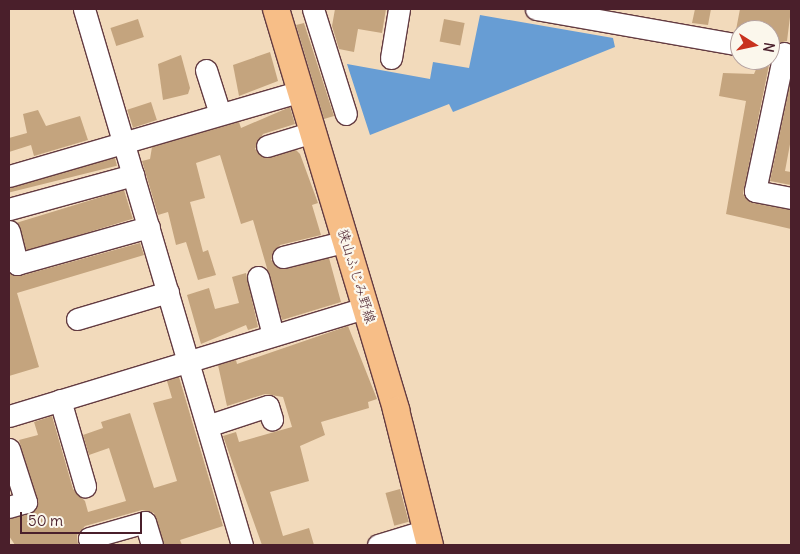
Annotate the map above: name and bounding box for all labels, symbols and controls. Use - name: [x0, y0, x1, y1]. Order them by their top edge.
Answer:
- north arrow: [730, 20, 780, 70]
- text: N: [759, 41, 778, 54]
- street label: 狭山ふじみ野線: [335, 227, 379, 325]
- scale bar: [22, 502, 145, 534]
- text: 50 m: [28, 511, 63, 530]

